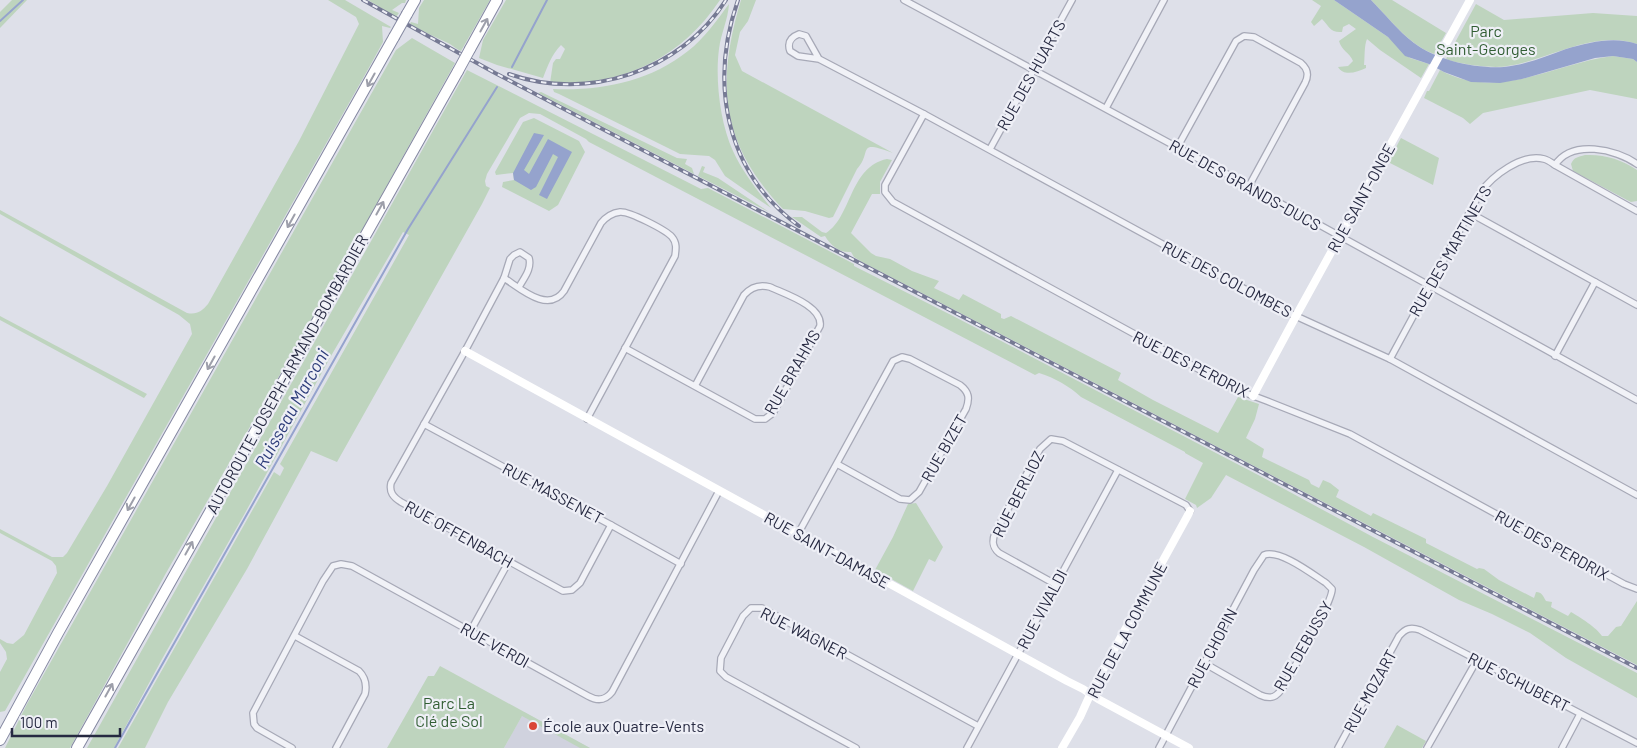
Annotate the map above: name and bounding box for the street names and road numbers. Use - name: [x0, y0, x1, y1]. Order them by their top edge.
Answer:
- street label: RUE DES HUARTS: [992, 16, 1069, 133]
- street label: RUE DES GRANDS-DUCS: [1166, 135, 1324, 234]
- street label: RUE SAINT-ONGE: [1323, 140, 1398, 256]
- street label: RUE DES MARTINETS: [1404, 182, 1495, 320]
- street label: AUTOROUTE JOSEPH-ARMAND-BOMBARDIER: [202, 231, 372, 517]
- street label: RUE DES COLOMBES: [1159, 236, 1295, 321]
- street label: RUE BRAHMS: [760, 326, 823, 417]
- street label: RUE DES PERDRIX: [1130, 326, 1252, 401]
- street label: RUE BIZET: [917, 411, 970, 485]
- street label: RUE BERLIOZ: [988, 447, 1047, 540]
- street label: RUE MASSENET: [500, 458, 607, 527]
- street label: RUE OFFENBACH: [402, 496, 517, 571]
- street label: RUE DES PERDRIX: [1492, 505, 1613, 584]
- street label: RUE SAINT-DAMASE: [761, 507, 893, 592]
- street label: RUE DE LA COMMUNE: [1083, 558, 1171, 701]
- street label: RUE VIVALDI: [1013, 566, 1070, 652]
- street label: RUE DEBUSSY: [1269, 597, 1336, 694]
- street label: RUE WAGNER: [758, 603, 851, 663]
- street label: RUE CHOPIN: [1183, 605, 1241, 691]
- street label: RUE VERDI: [458, 618, 533, 671]
- street label: RUE MOZART: [1339, 646, 1400, 736]
- street label: RUE SCHUBERT: [1465, 648, 1573, 715]

